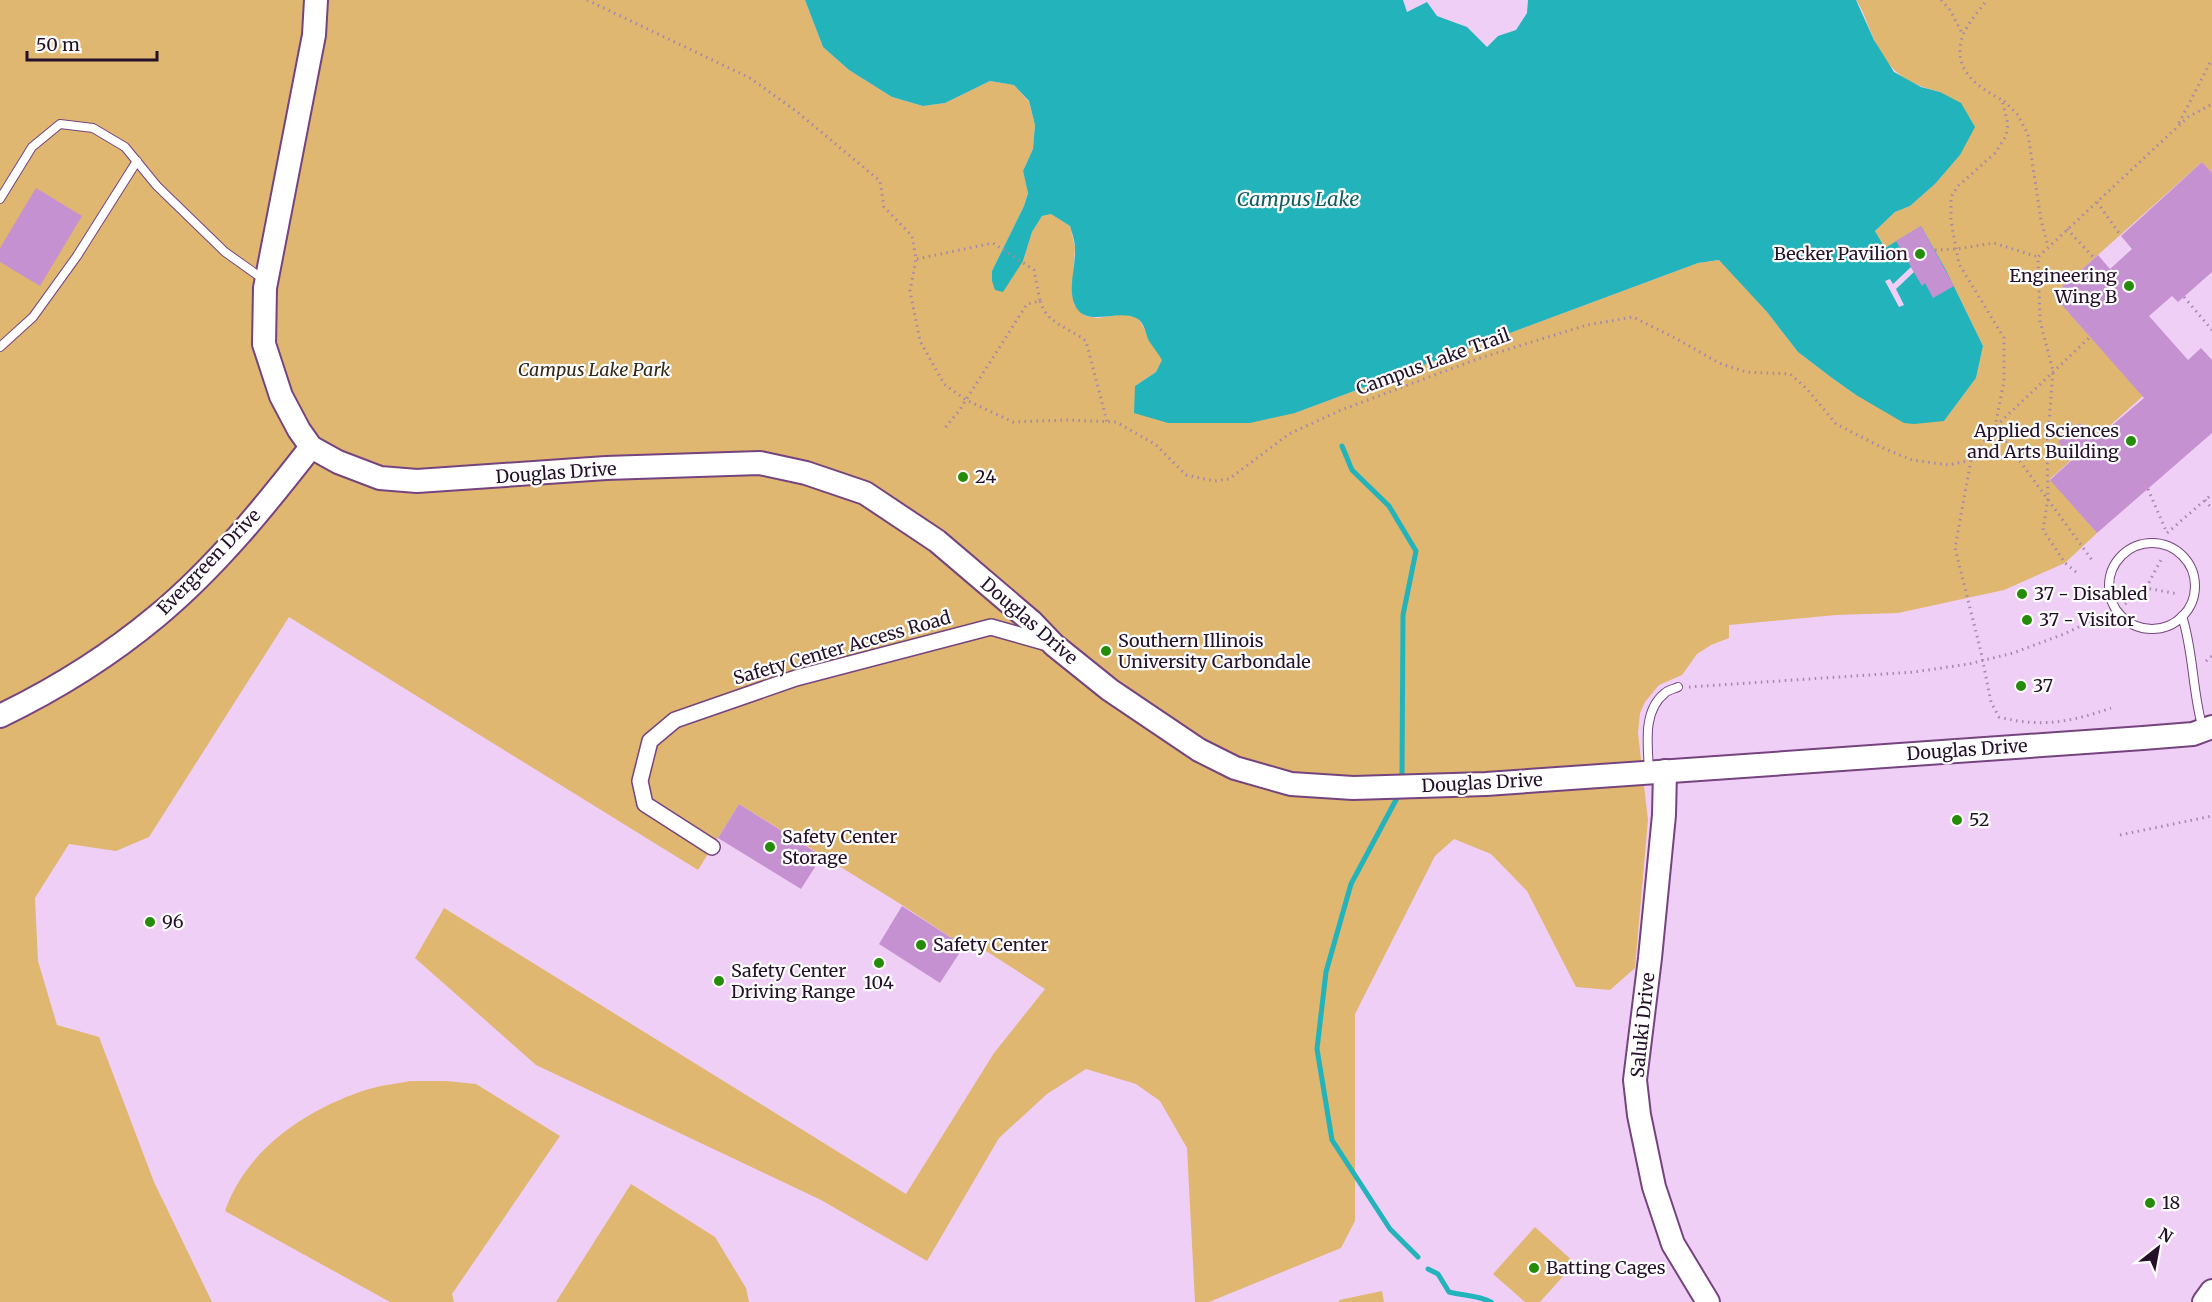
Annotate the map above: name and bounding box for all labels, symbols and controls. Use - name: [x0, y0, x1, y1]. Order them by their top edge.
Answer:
- scale bar: [27, 24, 158, 62]
- text: 50 m: [36, 33, 80, 56]
- water label: Campus Lake: [1236, 186, 1360, 211]
- place label: Becker Pavilion: [1774, 242, 1908, 265]
- marker: Becker Pavilion: [1913, 247, 1927, 261]
- place label: Engineering Wing B: [2009, 264, 2117, 308]
- marker: Engineering Wing B: [2122, 279, 2136, 293]
- street label: Campus Lake Trail: [1353, 323, 1513, 400]
- park label: Campus Lake Park: [518, 358, 670, 381]
- place label: Applied Sciences and Arts Building: [1967, 419, 2119, 463]
- marker: Applied Sciences and Arts Building: [2124, 434, 2138, 448]
- street label: Douglas Drive: [495, 457, 617, 488]
- place label: 24: [975, 465, 996, 488]
- marker: 24: [956, 470, 970, 484]
- street label: Evergreen Drive: [152, 504, 265, 620]
- street label: Douglas Drive: [976, 572, 1083, 669]
- place label: 37 - Disabled: [2034, 582, 2148, 605]
- marker: 37 - Disabled: [2015, 587, 2029, 601]
- street label: Safety Center Access Road: [730, 605, 953, 690]
- place label: 37 - Visitor: [2039, 608, 2135, 631]
- marker: 37 - Visitor: [2020, 613, 2034, 627]
- place label: Southern Illinois University Carbondale: [1118, 629, 1311, 673]
- marker: Southern Illinois University Carbondale: [1099, 644, 1113, 658]
- place label: 37: [2033, 674, 2053, 697]
- marker: 37: [2014, 679, 2028, 693]
- street label: Douglas Drive: [1906, 734, 2028, 765]
- street label: Douglas Drive: [1421, 768, 1543, 797]
- place label: 52: [1969, 808, 1989, 831]
- marker: 52: [1950, 813, 1964, 827]
- place label: Safety Center Storage: [782, 825, 897, 869]
- marker: Safety Center Storage: [763, 840, 777, 854]
- place label: 96: [162, 910, 184, 933]
- marker: 96: [143, 915, 157, 929]
- place label: Safety Center: [933, 933, 1048, 956]
- marker: Safety Center: [914, 938, 928, 952]
- marker: 104: [872, 956, 886, 970]
- place label: Safety Center Driving Range: [731, 959, 855, 1003]
- place label: 104: [864, 971, 894, 994]
- street label: Saluki Drive: [1626, 971, 1659, 1079]
- marker: Safety Center Driving Range: [712, 974, 726, 988]
- place label: 18: [2162, 1191, 2180, 1214]
- marker: 18: [2143, 1196, 2157, 1210]
- north arrow: [2128, 1218, 2188, 1278]
- text: N: [2155, 1223, 2177, 1247]
- place label: Batting Cages: [1546, 1256, 1666, 1279]
- marker: Batting Cages: [1527, 1261, 1541, 1275]

